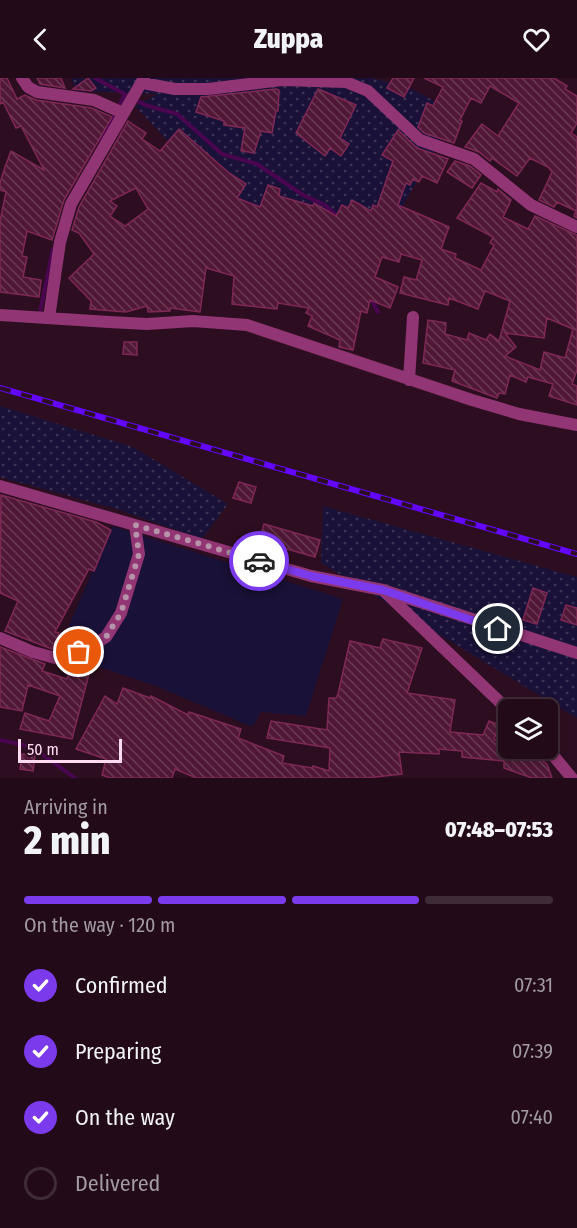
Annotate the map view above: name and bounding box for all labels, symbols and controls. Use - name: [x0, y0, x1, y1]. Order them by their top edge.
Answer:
- icon: back: [24, 23, 57, 56]
- text: Zuppa: [254, 23, 323, 55]
- icon: heart: [520, 23, 553, 56]
- courier: [229, 531, 289, 591]
- icon: car: [243, 545, 276, 578]
- pin: [472, 603, 523, 654]
- icon: home: [481, 612, 514, 645]
- pin: [53, 626, 104, 677]
- icon: bag: [62, 635, 95, 668]
- map controls: [498, 699, 558, 759]
- button: layers: [498, 699, 558, 759]
- scale bar: [18, 736, 122, 764]
- text: 50 m: [27, 740, 59, 759]
- text: Arriving in: [24, 795, 108, 819]
- text: 07:48–07:53: [445, 816, 553, 843]
- text: 2 min: [24, 818, 110, 864]
- text: On the way · 120 m: [24, 913, 175, 937]
- icon: check: [24, 969, 57, 1002]
- text: Confirmed: [75, 972, 168, 999]
- text: 07:31: [514, 973, 553, 997]
- icon: check: [24, 1035, 57, 1068]
- text: Preparing: [75, 1038, 161, 1065]
- text: 07:39: [512, 1039, 553, 1063]
- icon: check: [24, 1101, 57, 1134]
- text: On the way: [75, 1104, 175, 1131]
- text: 07:40: [511, 1105, 553, 1129]
- text: Delivered: [75, 1170, 160, 1197]

